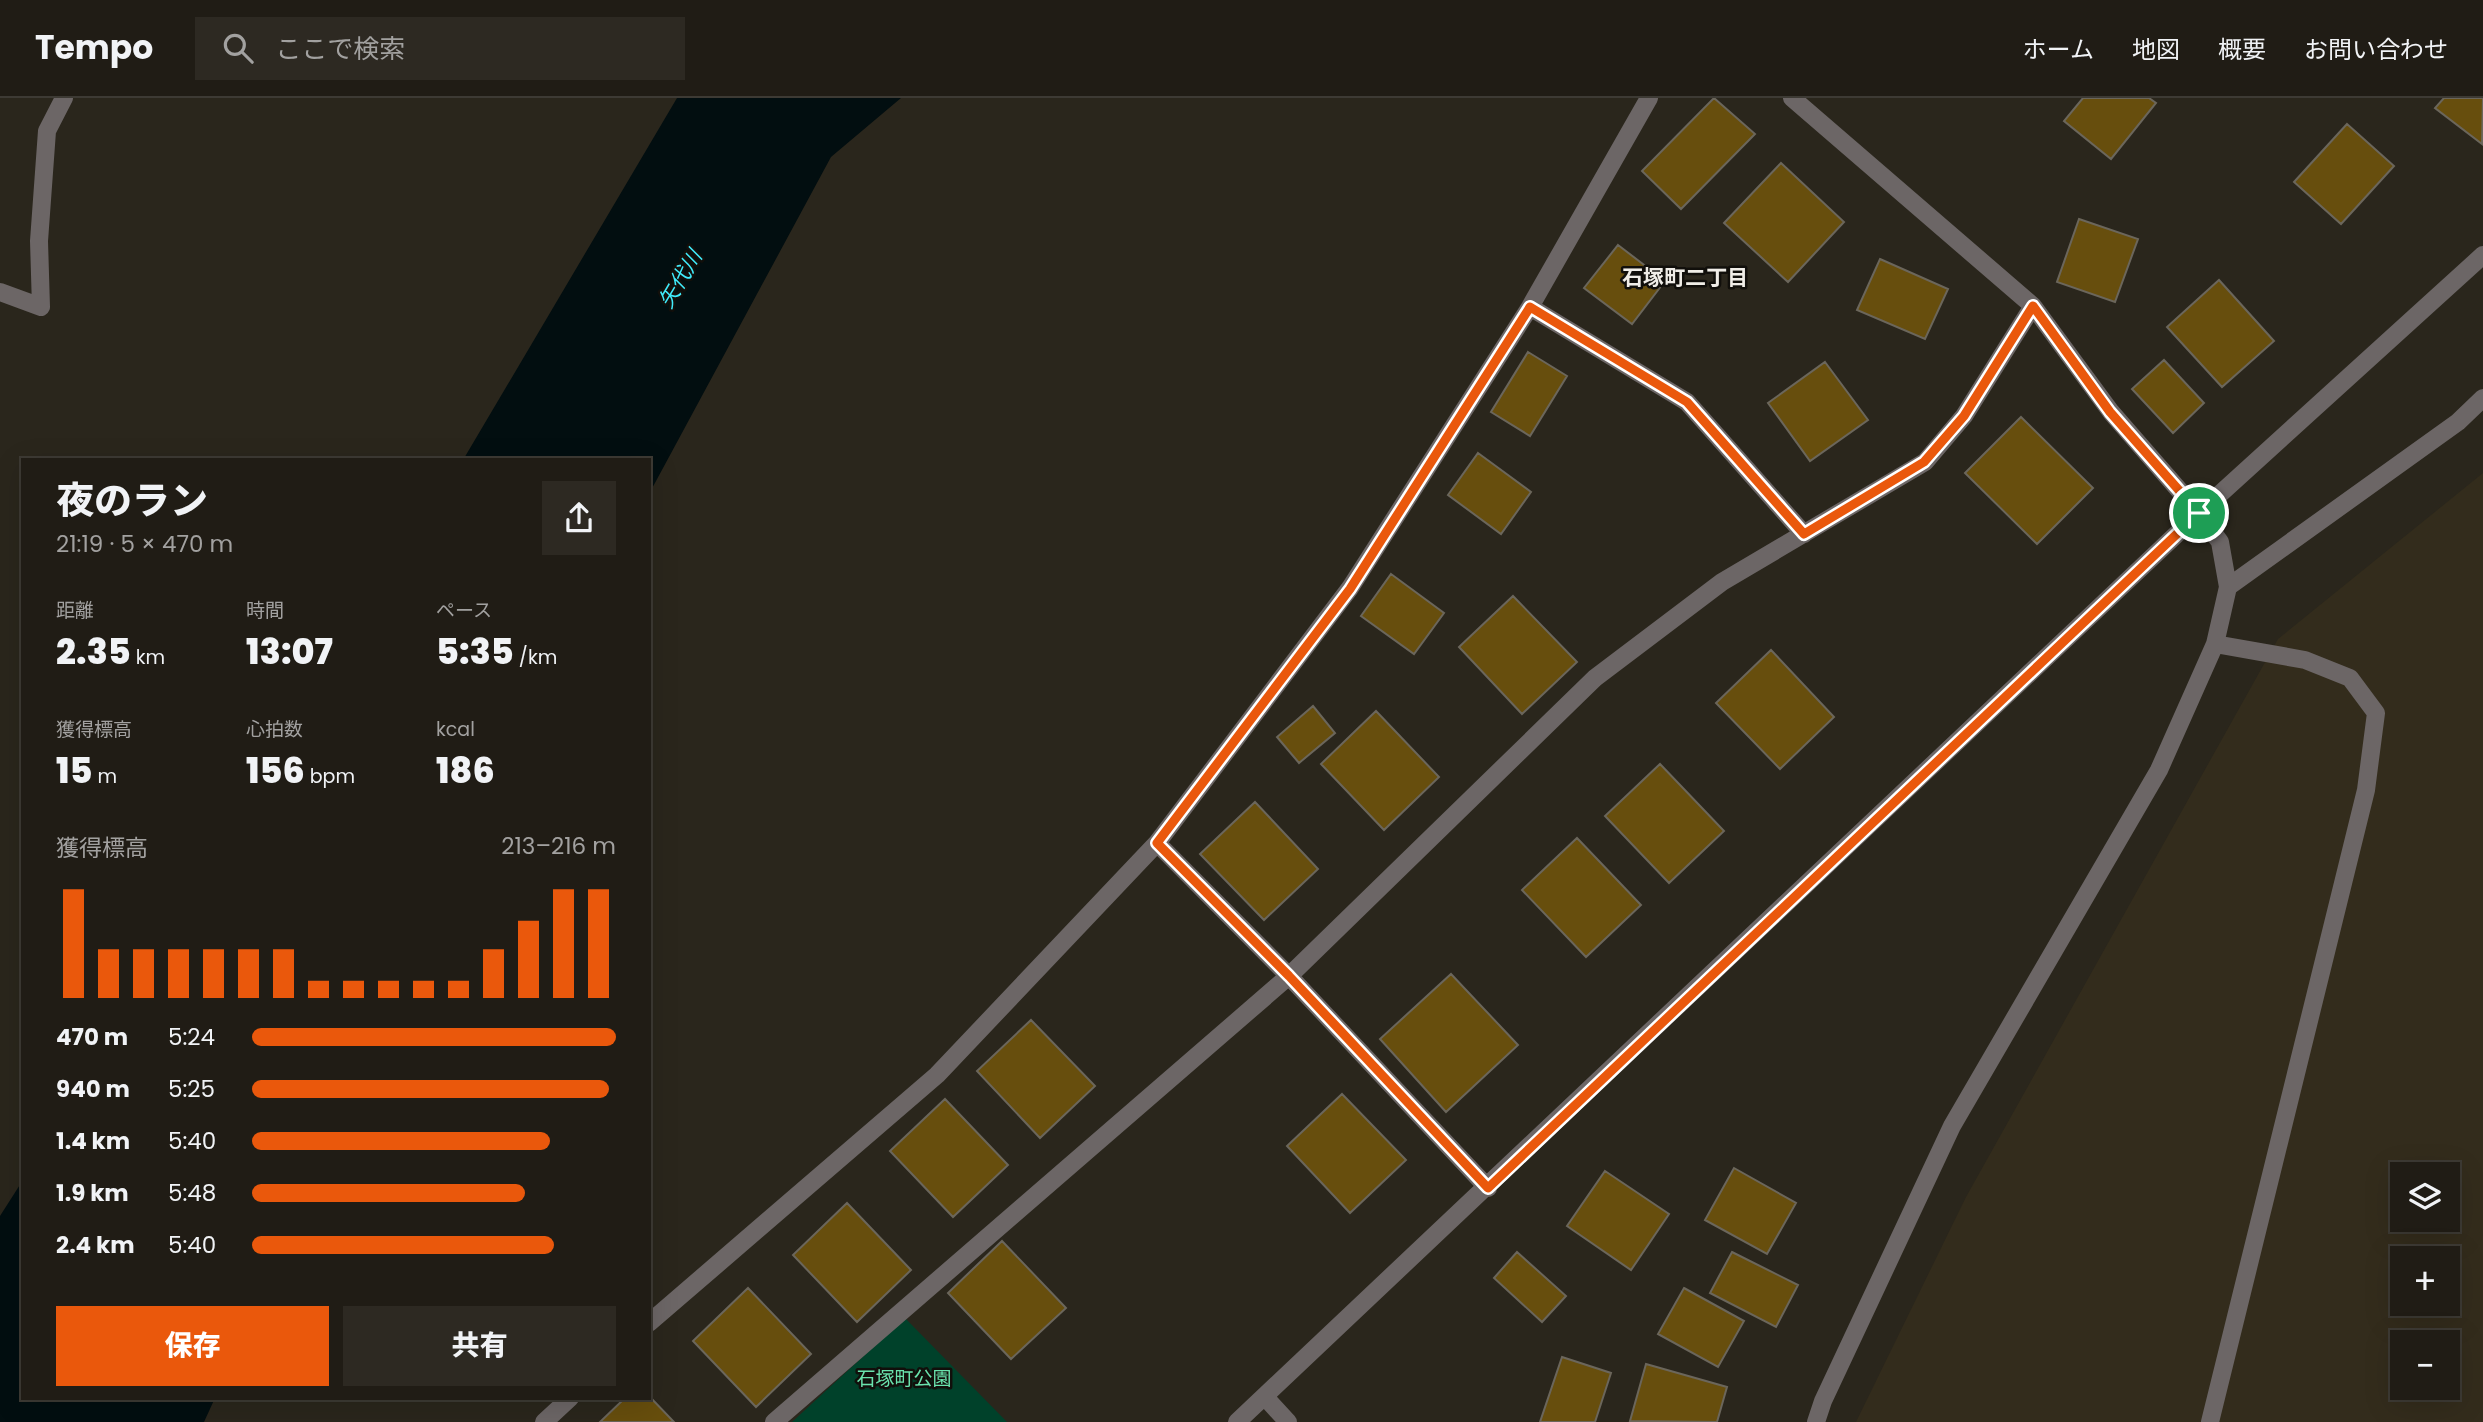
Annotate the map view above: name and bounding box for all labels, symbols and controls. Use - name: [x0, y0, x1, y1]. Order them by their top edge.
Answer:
- search box: [195, 17, 685, 80]
- text: Tempo: [35, 24, 153, 71]
- icon: search: [219, 29, 257, 67]
- text: ここで検索: [275, 31, 405, 67]
- text: ホーム: [2023, 33, 2094, 66]
- text: 地図: [2132, 33, 2180, 66]
- text: 概要: [2218, 33, 2266, 66]
- text: お問い合わせ: [2304, 33, 2448, 66]
- water label: 矢代川: [651, 243, 710, 313]
- district label: 石塚町二丁目: [1622, 263, 1748, 292]
- text: 夜のラン: [56, 474, 208, 527]
- button: share: [542, 481, 616, 555]
- pin: [2169, 483, 2229, 543]
- icon: arrive: [2180, 494, 2218, 532]
- text: 21:19 · 5 × 470 m: [56, 528, 233, 560]
- text: 距離: [56, 597, 94, 624]
- text: 時間: [246, 597, 284, 624]
- text: ペース: [436, 597, 492, 624]
- text: 2.35: [56, 627, 131, 676]
- text: 13:07: [246, 627, 333, 676]
- text: 5:35: [436, 627, 514, 676]
- text: km: [131, 644, 165, 671]
- text: /km: [514, 644, 557, 671]
- text: 獲得標高: [56, 716, 132, 743]
- text: 心拍数: [246, 716, 303, 743]
- text: kcal: [436, 716, 475, 743]
- text: 15: [56, 746, 92, 795]
- text: 156: [246, 746, 305, 795]
- text: 186: [436, 746, 495, 795]
- text: m: [92, 763, 117, 790]
- text: bpm: [305, 763, 355, 790]
- text: 213–216 m: [501, 830, 616, 862]
- text: 獲得標高: [56, 832, 148, 864]
- text: 470 m: [56, 1021, 128, 1053]
- text: 5:24: [168, 1021, 215, 1053]
- text: 940 m: [56, 1073, 130, 1105]
- text: 5:25: [168, 1073, 215, 1105]
- text: 1.4 km: [56, 1125, 130, 1157]
- text: 5:40: [168, 1125, 216, 1157]
- map controls: [2390, 1162, 2460, 1400]
- button: layers: [2390, 1162, 2460, 1232]
- text: 1.9 km: [56, 1177, 129, 1209]
- text: 5:48: [168, 1177, 216, 1209]
- text: 2.4 km: [56, 1229, 135, 1261]
- text: 5:40: [168, 1229, 216, 1261]
- button: +: [2390, 1246, 2460, 1316]
- button: 保存: [56, 1306, 329, 1386]
- button: 共有: [343, 1306, 616, 1386]
- button: −: [2390, 1330, 2460, 1400]
- park label: 石塚町公園: [856, 1365, 952, 1392]

